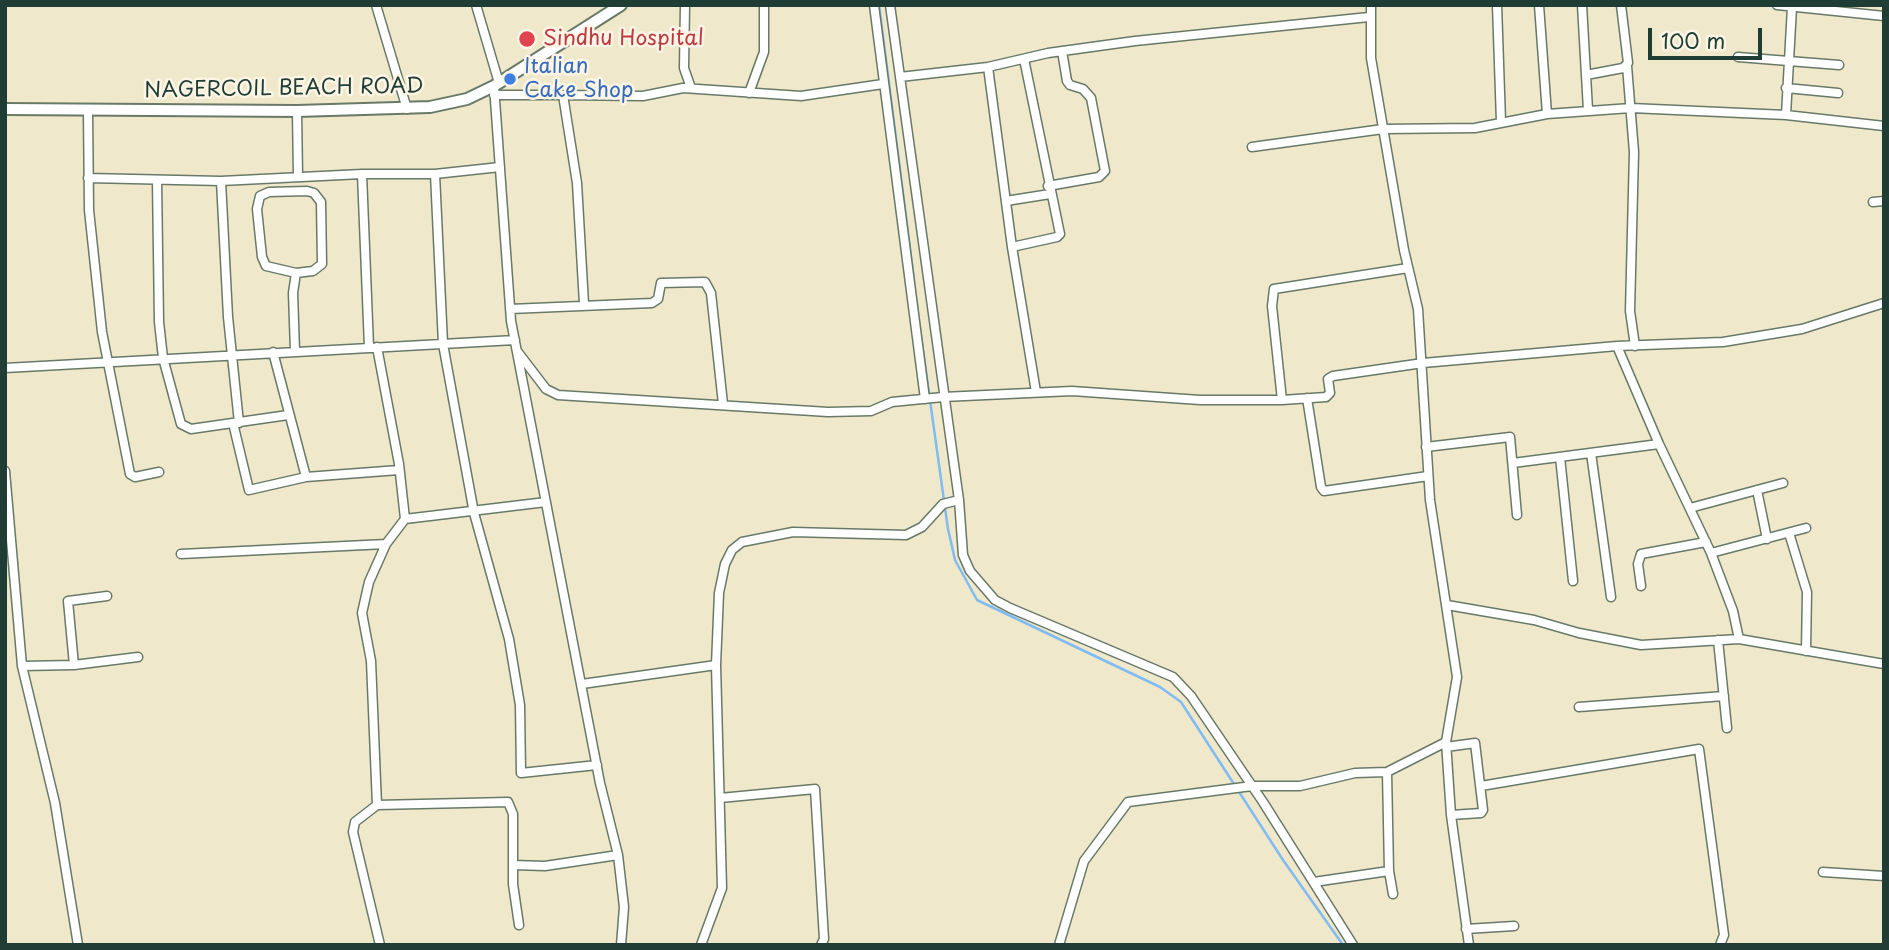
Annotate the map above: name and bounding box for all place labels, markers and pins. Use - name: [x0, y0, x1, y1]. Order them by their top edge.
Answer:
- place label: Sindhu Hospital: [543, 26, 704, 52]
- marker: Sindhu Hospital: [517, 29, 537, 49]
- place label: Italian Cake Shop: [524, 54, 633, 104]
- marker: Italian Cake Shop: [502, 71, 518, 87]

